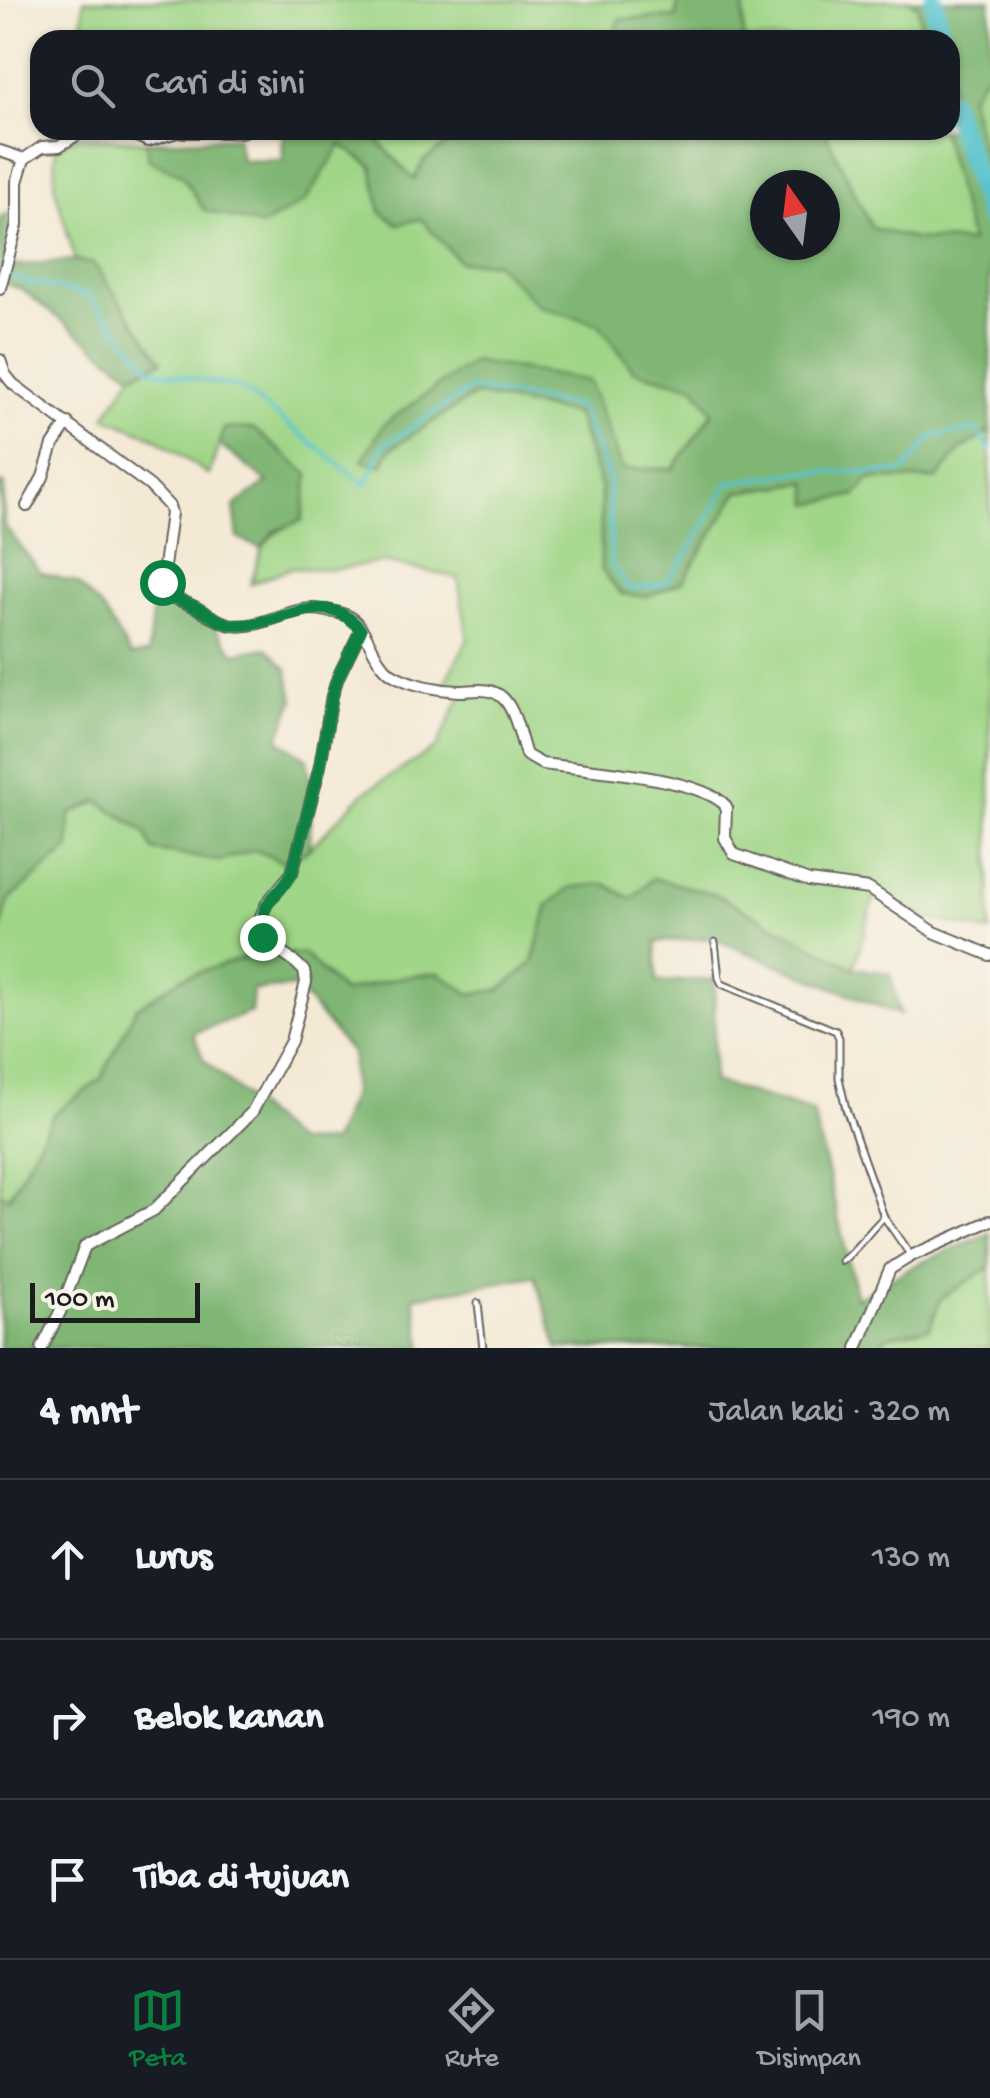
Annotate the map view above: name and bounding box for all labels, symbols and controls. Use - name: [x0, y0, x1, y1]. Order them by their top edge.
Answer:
- search box: [30, 30, 960, 140]
- icon: search: [65, 58, 120, 113]
- text: Cari di sini: [145, 63, 305, 107]
- north arrow: [750, 170, 840, 260]
- route start: [140, 560, 186, 606]
- route end: [240, 915, 286, 961]
- scale bar: [30, 1278, 200, 1322]
- text: 100 m: [45, 1284, 115, 1317]
- text: 4 mnt: [40, 1389, 137, 1438]
- text: Jalan kaki · 320 m: [708, 1394, 950, 1432]
- icon: ahead: [40, 1532, 95, 1587]
- text: Lurus: [135, 1537, 212, 1581]
- text: 130 m: [872, 1540, 950, 1578]
- icon: right: [40, 1692, 95, 1747]
- text: Belok kanan: [135, 1697, 323, 1741]
- text: 190 m: [873, 1700, 950, 1738]
- icon: arrive: [40, 1852, 95, 1907]
- text: Tiba di tujuan: [135, 1857, 349, 1901]
- tab: Peta: [129, 1983, 186, 2076]
- tab: Rute: [444, 1983, 499, 2076]
- tab: Disimpan: [758, 1983, 861, 2076]

